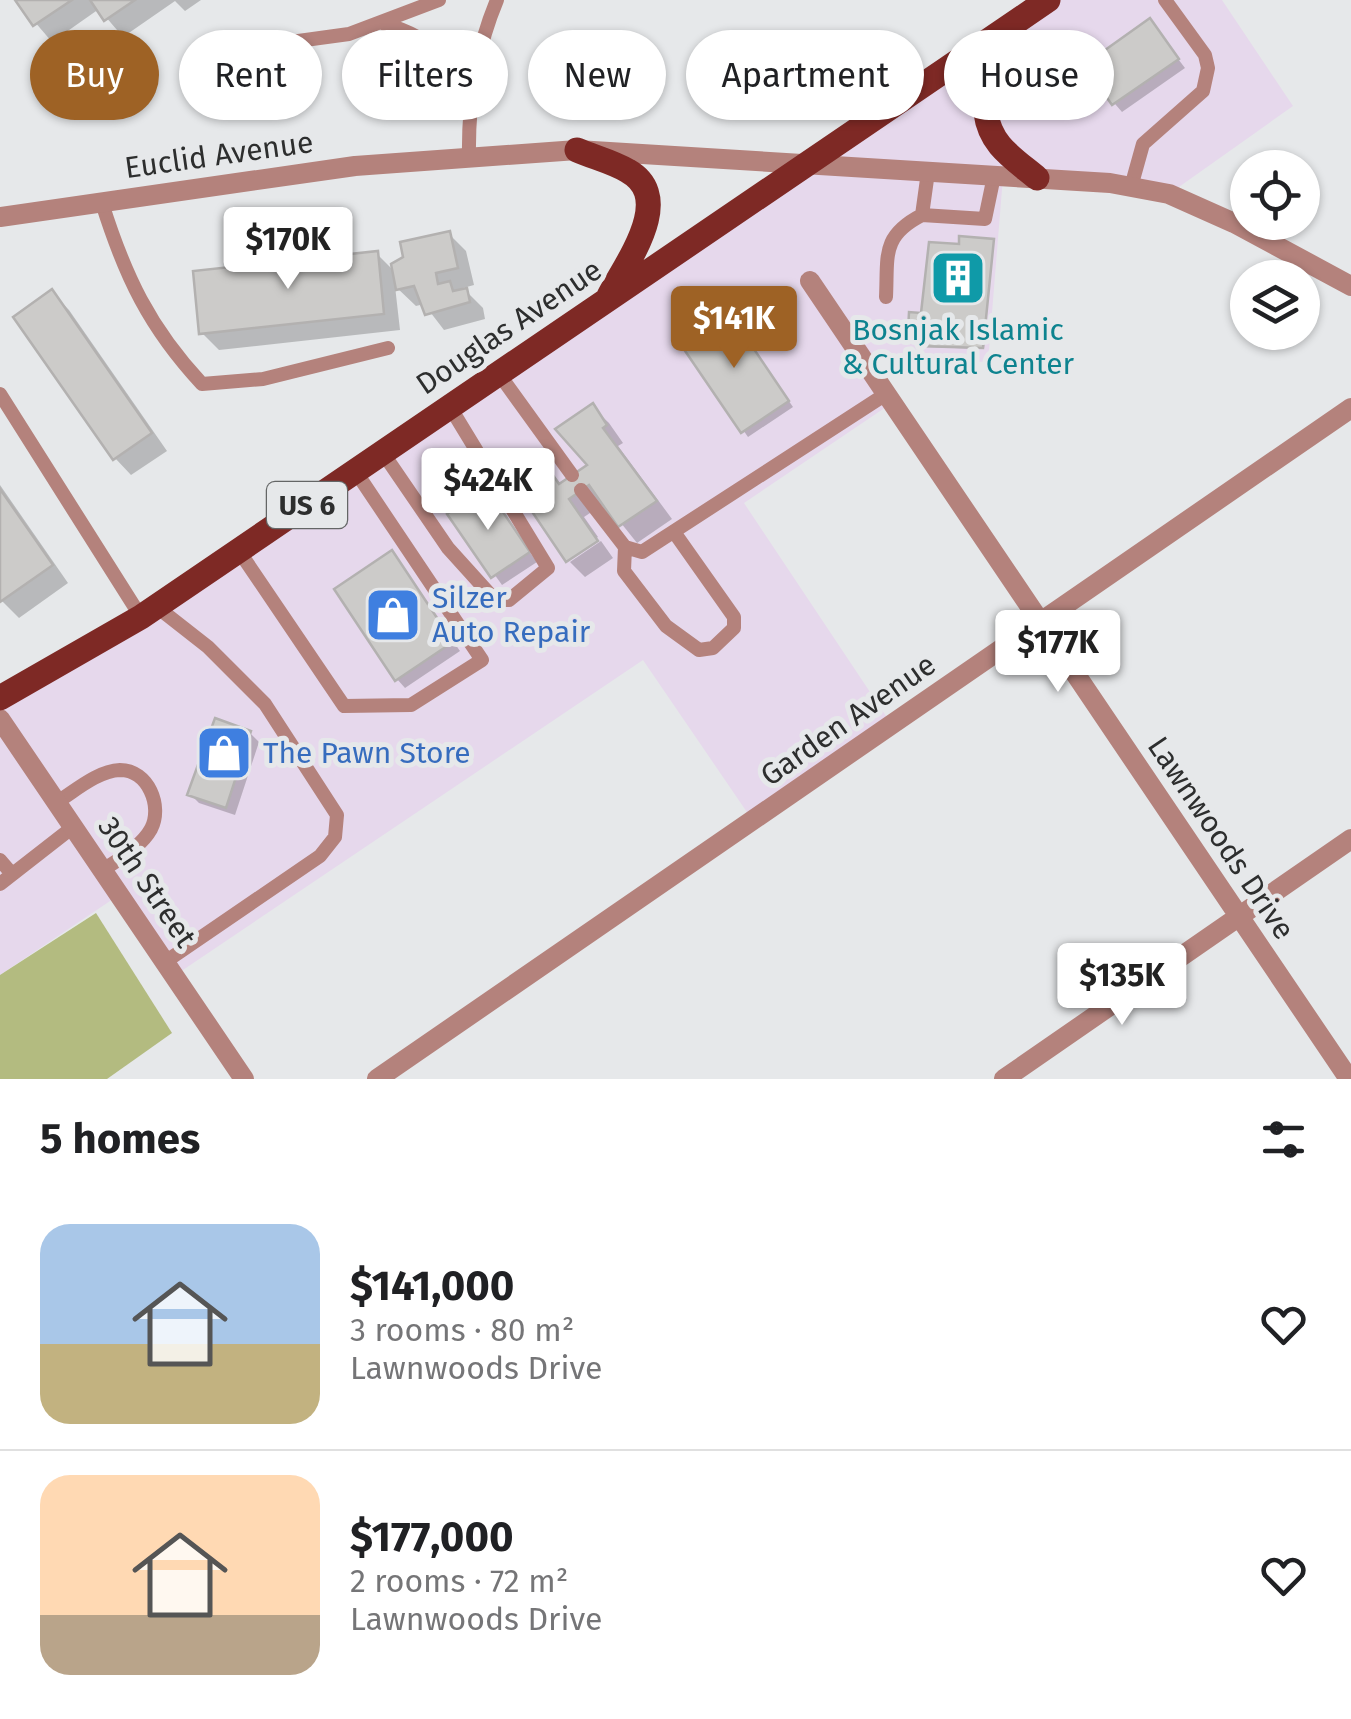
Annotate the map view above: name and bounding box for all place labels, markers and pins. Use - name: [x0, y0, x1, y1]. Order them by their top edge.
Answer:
- pin: $170K: [218, 207, 358, 292]
- building icon: Bosnjak Islamic & Cultural Center: [928, 248, 988, 308]
- pin: $141K: [664, 286, 804, 371]
- place label: Bosnjak Islamic & Cultural Center: [842, 312, 1075, 382]
- pin: $424K: [418, 448, 558, 533]
- place label: Silzer Auto Repair: [432, 580, 591, 650]
- shop icon: Silzer Auto Repair: [363, 585, 423, 645]
- pin: $177K: [988, 610, 1128, 695]
- shop icon: The Pawn Store: [194, 723, 254, 783]
- place label: The Pawn Store: [263, 735, 471, 771]
- pin: $135K: [1052, 943, 1192, 1028]

